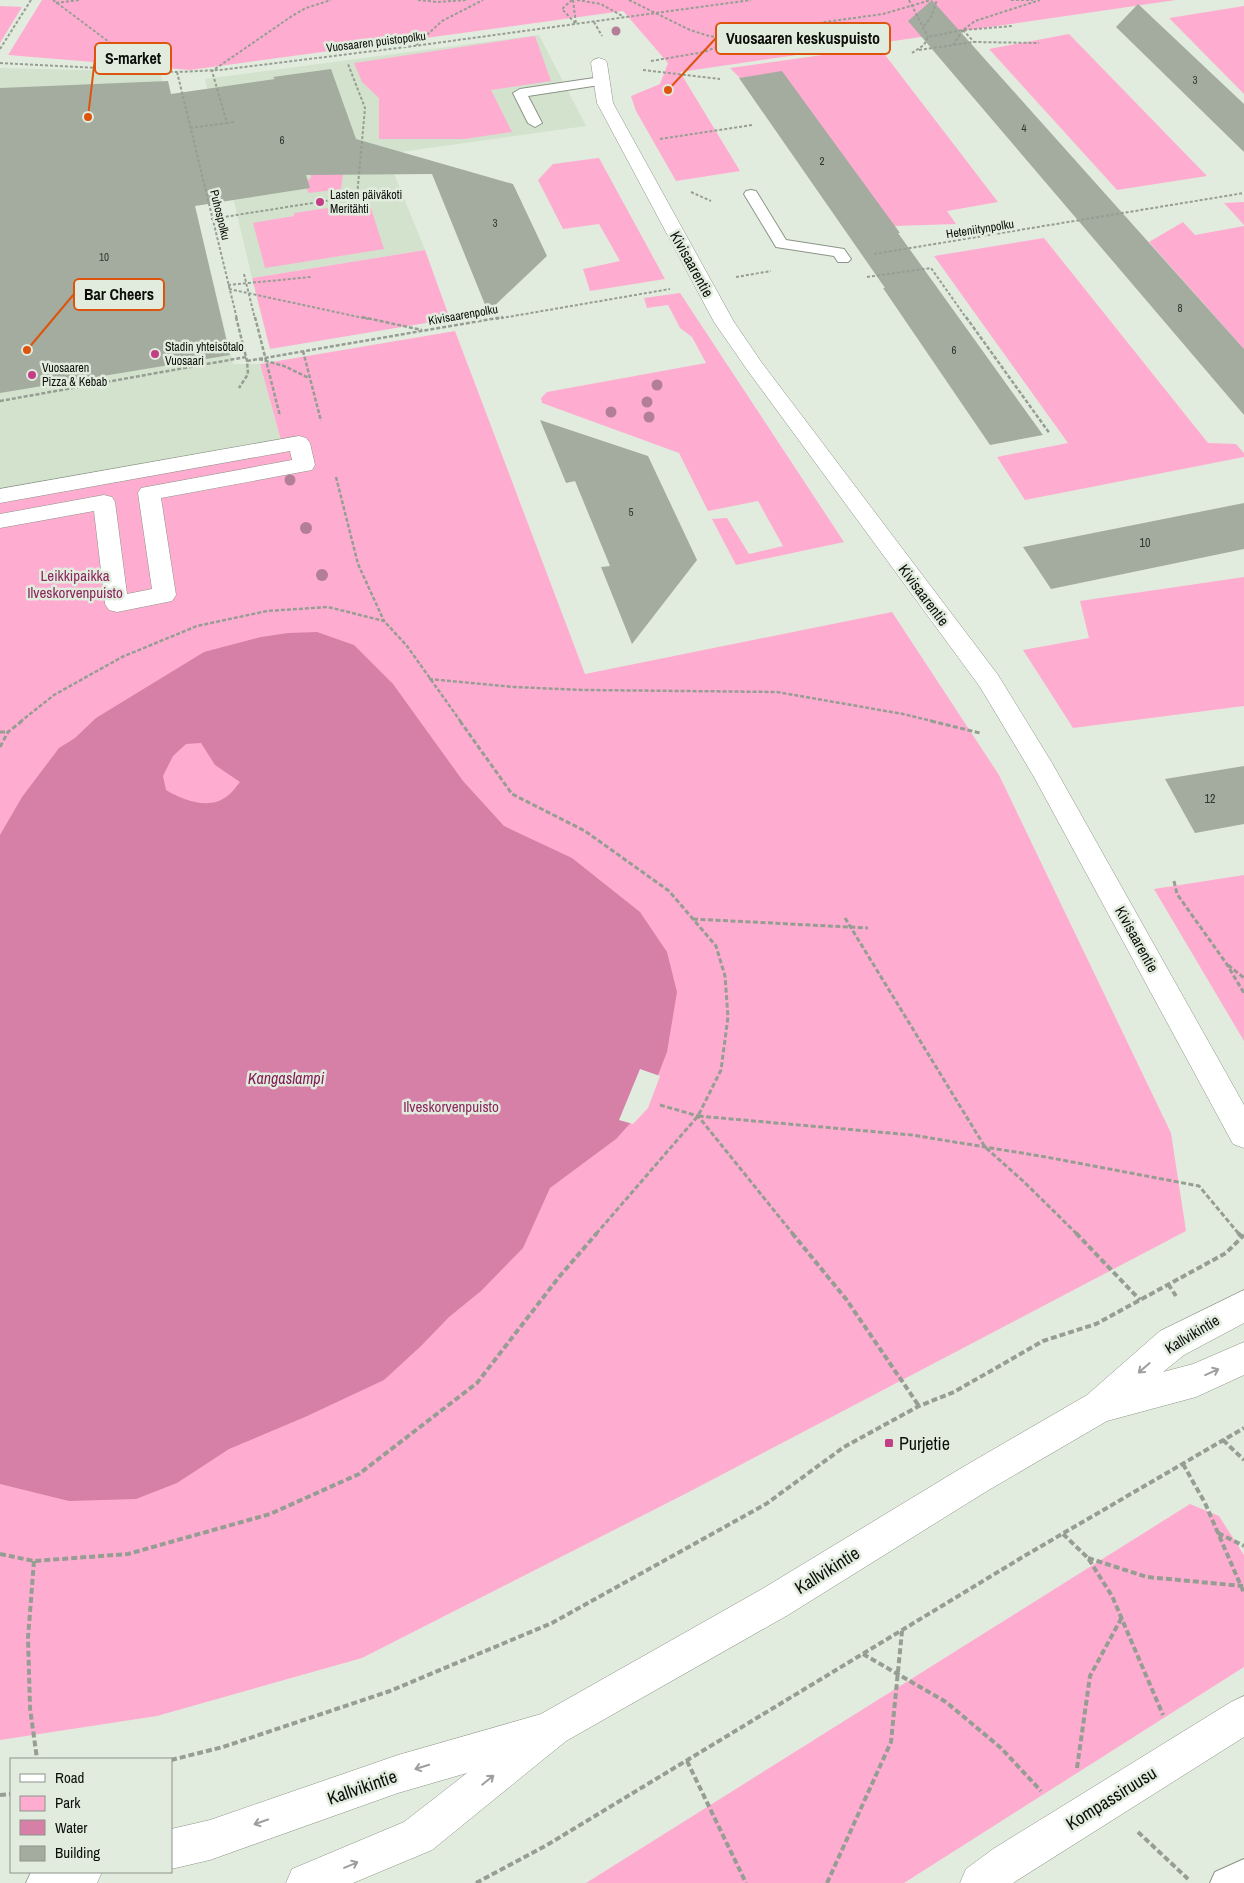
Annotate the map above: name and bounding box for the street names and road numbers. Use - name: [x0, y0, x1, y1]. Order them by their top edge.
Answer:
- street label: Vuosaaren puistopolku: [325, 28, 427, 56]
- street label: Puhospolku: [206, 188, 234, 242]
- street label: Heteniitynpolku: [945, 216, 1015, 242]
- street label: Kivisaarentie: [665, 227, 719, 301]
- street label: Kivisaarenpolku: [427, 301, 499, 329]
- street label: Kivisaarentie: [894, 560, 954, 630]
- street label: Kivisaarentie: [1110, 902, 1164, 976]
- street label: Kallvikintie: [1161, 1309, 1223, 1358]
- street label: Kallvikintie: [790, 1540, 864, 1600]
- street label: Kompassiruusu: [1061, 1760, 1161, 1836]
- street label: Kallvikintie: [324, 1763, 400, 1811]

